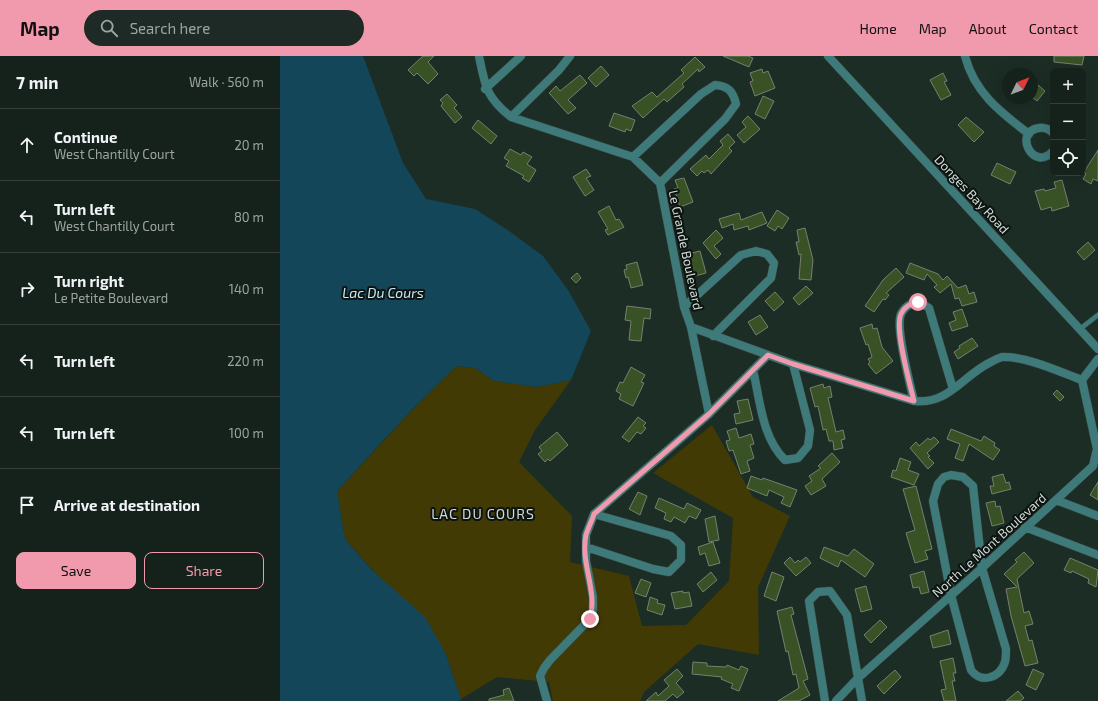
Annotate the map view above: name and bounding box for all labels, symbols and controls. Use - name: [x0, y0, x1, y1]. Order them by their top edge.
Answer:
- search box: [84, 10, 364, 46]
- text: Map: [20, 17, 60, 40]
- icon: search: [98, 17, 120, 39]
- text: Search here: [130, 19, 210, 37]
- text: Home: [860, 20, 897, 37]
- text: Map: [919, 20, 947, 37]
- text: About: [969, 20, 1007, 37]
- text: Contact: [1029, 20, 1078, 37]
- north arrow: [1002, 68, 1038, 104]
- map controls: [1050, 68, 1086, 176]
- button: +: [1050, 68, 1086, 104]
- text: 7 min: [16, 72, 59, 92]
- text: Walk · 560 m: [189, 74, 264, 90]
- button: −: [1050, 104, 1086, 140]
- text: Continue: [54, 128, 117, 146]
- icon: ahead: [16, 134, 38, 156]
- text: 20 m: [235, 137, 264, 153]
- button: locate: [1050, 140, 1086, 176]
- text: West Chantilly Court: [54, 146, 175, 162]
- street label: Donges Bay Road: [931, 151, 1013, 237]
- street label: Le Grande Boulevard: [665, 189, 707, 311]
- text: Turn left: [54, 200, 115, 218]
- icon: left: [16, 206, 38, 228]
- text: 80 m: [234, 209, 264, 225]
- text: West Chantilly Court: [54, 218, 175, 234]
- text: Turn right: [54, 272, 124, 290]
- icon: right: [16, 278, 38, 300]
- text: 140 m: [229, 281, 264, 297]
- water label: Lac Du Cours: [342, 284, 424, 301]
- text: Le Petite Boulevard: [54, 290, 168, 306]
- route start: [909, 293, 927, 311]
- icon: left: [16, 350, 38, 372]
- text: Turn left: [54, 352, 115, 370]
- text: 220 m: [227, 353, 264, 369]
- icon: left: [16, 422, 38, 444]
- text: Turn left: [54, 424, 115, 442]
- text: 100 m: [229, 425, 264, 441]
- street label: North Le Mont Boulevard: [929, 490, 1049, 600]
- icon: arrive: [16, 494, 38, 516]
- text: Arrive at destination: [54, 496, 200, 514]
- district label: LAC DU COURS: [431, 505, 535, 522]
- button: Save: [16, 552, 136, 589]
- button: Share: [144, 552, 264, 589]
- route end: [581, 610, 599, 628]

